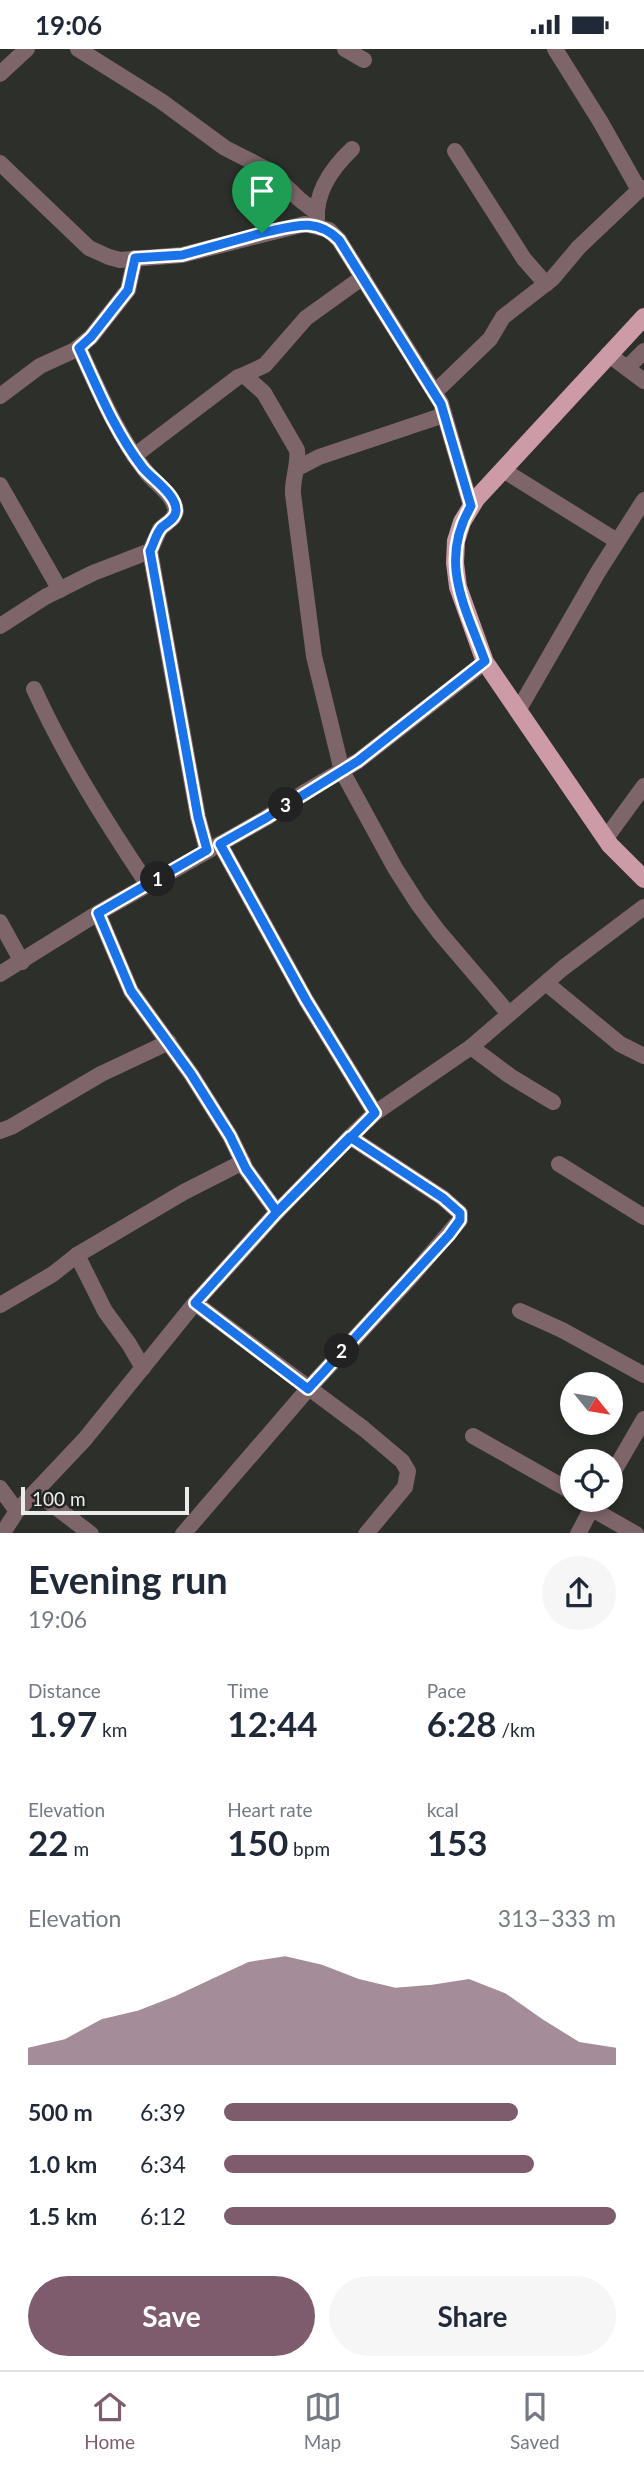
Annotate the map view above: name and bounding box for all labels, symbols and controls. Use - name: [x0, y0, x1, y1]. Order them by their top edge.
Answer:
- text: 19:06: [35, 9, 102, 41]
- pin: [232, 161, 292, 233]
- icon: arrive: [243, 172, 281, 210]
- pin: 3: [268, 787, 304, 823]
- text: 3: [280, 793, 291, 816]
- pin: 1: [140, 861, 176, 897]
- text: 1: [152, 867, 163, 890]
- pin: 2: [324, 1333, 360, 1369]
- text: 2: [336, 1339, 347, 1362]
- north arrow: [560, 1372, 623, 1435]
- map controls: [560, 1372, 623, 1512]
- button: locate: [560, 1449, 623, 1512]
- scale bar: [21, 1485, 189, 1516]
- text: 100 m: [32, 1487, 86, 1510]
- text: Evening run: [28, 1556, 228, 1602]
- button: share: [542, 1556, 616, 1630]
- text: 19:06: [28, 1605, 87, 1633]
- text: Distance: [28, 1679, 101, 1702]
- text: Time: [227, 1679, 269, 1702]
- text: Pace: [427, 1679, 466, 1702]
- text: 1.97: [28, 1702, 97, 1744]
- text: 12:44: [227, 1702, 318, 1744]
- text: 6:28: [427, 1702, 497, 1744]
- text: km: [97, 1718, 127, 1741]
- text: /km: [497, 1718, 535, 1741]
- text: Elevation: [28, 1798, 105, 1821]
- text: Heart rate: [227, 1798, 313, 1821]
- text: kcal: [427, 1798, 459, 1821]
- text: 22: [28, 1821, 69, 1863]
- text: 150: [227, 1821, 288, 1863]
- text: 153: [427, 1821, 488, 1863]
- text: m: [69, 1837, 89, 1860]
- text: bpm: [288, 1837, 330, 1860]
- text: Elevation: [28, 1904, 121, 1932]
- text: 313–333 m: [498, 1904, 616, 1932]
- text: 500 m: [28, 2098, 93, 2126]
- text: 6:39: [140, 2098, 186, 2126]
- text: 1.0 km: [28, 2150, 97, 2178]
- text: 6:34: [140, 2150, 186, 2178]
- text: 1.5 km: [28, 2202, 97, 2230]
- text: 6:12: [140, 2202, 186, 2230]
- button: Save: [28, 2276, 315, 2356]
- button: Share: [329, 2276, 616, 2356]
- tab: Home: [84, 2388, 135, 2453]
- tab: Map: [304, 2388, 342, 2453]
- tab: Saved: [510, 2388, 560, 2453]

